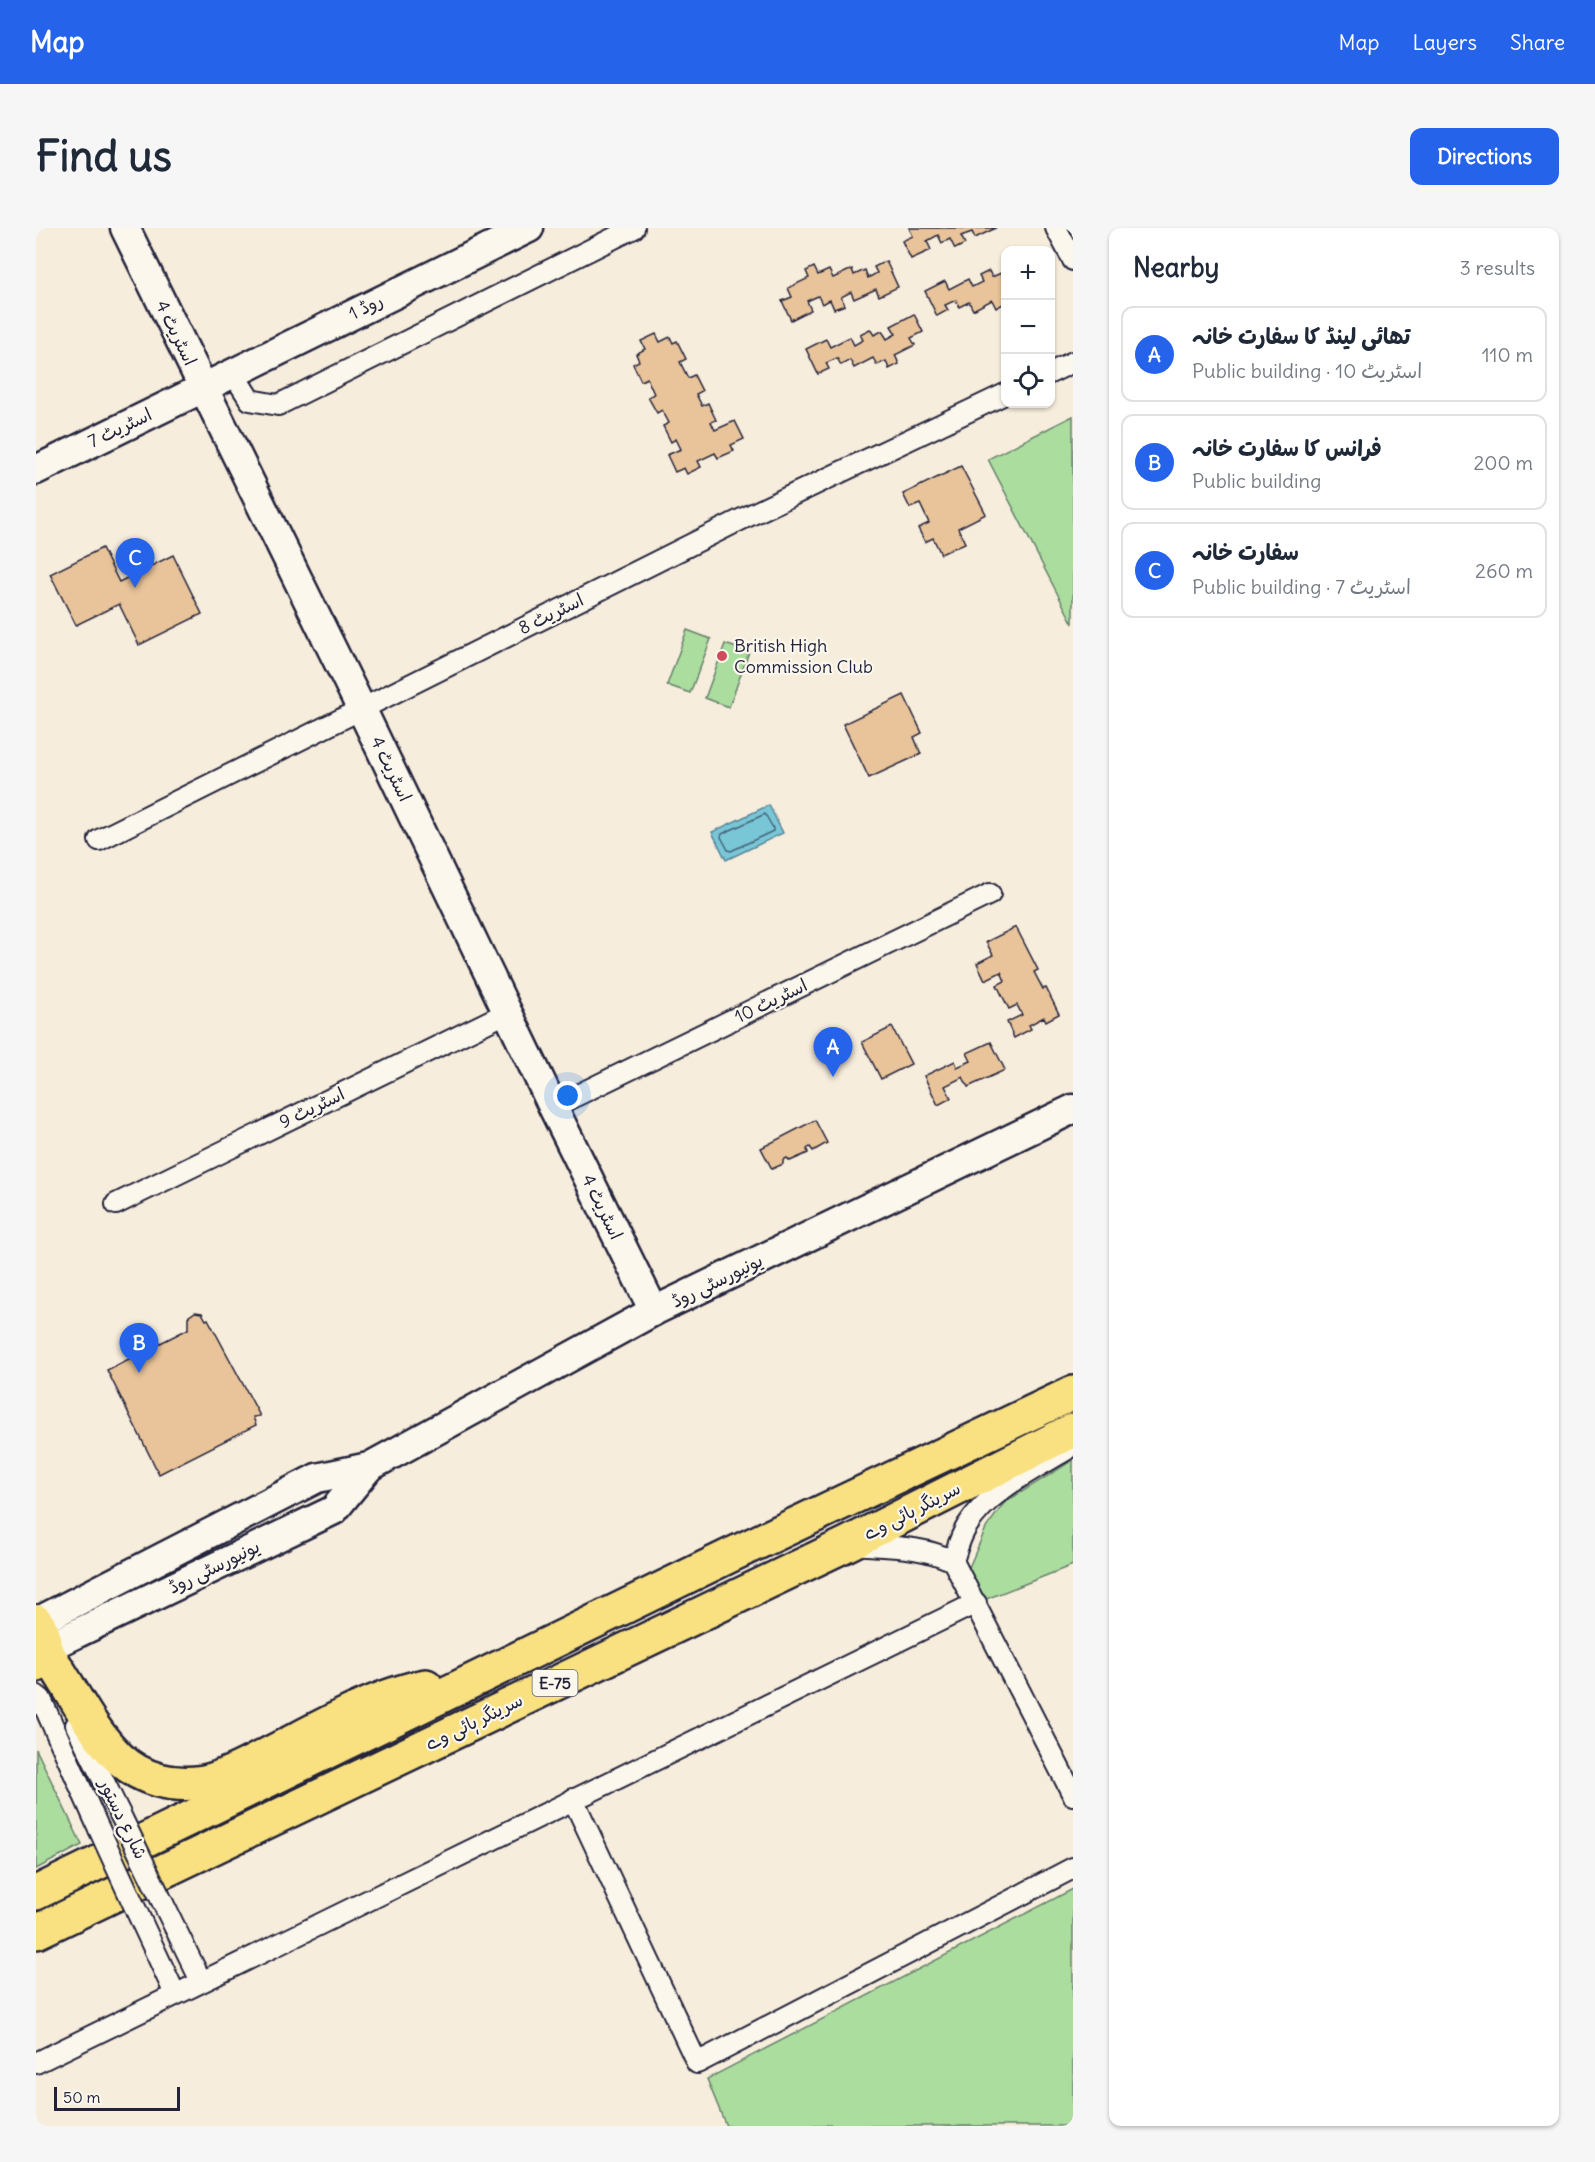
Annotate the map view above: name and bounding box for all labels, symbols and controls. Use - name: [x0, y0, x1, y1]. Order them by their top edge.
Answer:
- text: Map: [30, 24, 84, 60]
- text: Map: [1339, 29, 1379, 56]
- text: Layers: [1412, 29, 1477, 56]
- text: Share: [1510, 29, 1565, 56]
- button: Directions: [1410, 128, 1559, 185]
- text: Find us: [36, 130, 172, 182]
- map controls: [1001, 246, 1055, 408]
- button: +: [1001, 246, 1055, 300]
- text: Nearby: [1133, 251, 1219, 284]
- text: 3 results: [1459, 255, 1535, 280]
- street label: روڈ 1: [345, 288, 387, 325]
- street label: اسٹریٹ 4: [151, 296, 202, 369]
- button: −: [1001, 300, 1055, 354]
- text: تھائی لینڈ کا سفارت خانہ: [1192, 322, 1410, 350]
- text: A: [1148, 342, 1161, 367]
- text: 110 m: [1482, 342, 1533, 367]
- button: locate: [1001, 354, 1055, 408]
- text: Public building · اسٹریٹ 10: [1192, 358, 1422, 383]
- street label: اسٹریٹ 7: [84, 402, 155, 453]
- text: فرانس کا سفارت خانہ: [1192, 434, 1382, 462]
- text: B: [1148, 450, 1161, 475]
- text: 200 m: [1473, 450, 1533, 475]
- text: Public building: [1192, 468, 1321, 493]
- pin: C: [116, 538, 154, 588]
- text: سفارت خانہ: [1192, 538, 1299, 566]
- text: C: [1148, 558, 1161, 583]
- text: 260 m: [1475, 558, 1533, 583]
- text: Public building · اسٹریٹ 7: [1192, 574, 1411, 599]
- street label: اسٹریٹ 8: [514, 588, 587, 639]
- place label: British High Commission Club: [734, 634, 873, 678]
- marker: British High Commission Club: [715, 649, 729, 663]
- street label: اسٹریٹ 4: [366, 732, 417, 805]
- street label: اسٹریٹ 10: [731, 973, 811, 1028]
- pin: A: [814, 1028, 852, 1077]
- your location: [553, 1081, 582, 1110]
- street label: اسٹریٹ 9: [275, 1082, 348, 1133]
- street label: اسٹریٹ 4: [577, 1170, 628, 1243]
- street label: یونیورسٹی روڈ: [667, 1249, 766, 1313]
- pin: B: [120, 1324, 158, 1373]
- street label: سرینگر ہائی وے: [859, 1476, 965, 1547]
- street label: یونیورسٹی روڈ: [164, 1535, 263, 1599]
- road number: E-75: [532, 1670, 578, 1696]
- street label: سرینگر ہائی وے: [421, 1688, 527, 1757]
- street label: شارع دستور: [92, 1773, 153, 1863]
- scale bar: [54, 2084, 180, 2112]
- text: 50 m: [63, 2087, 101, 2107]

